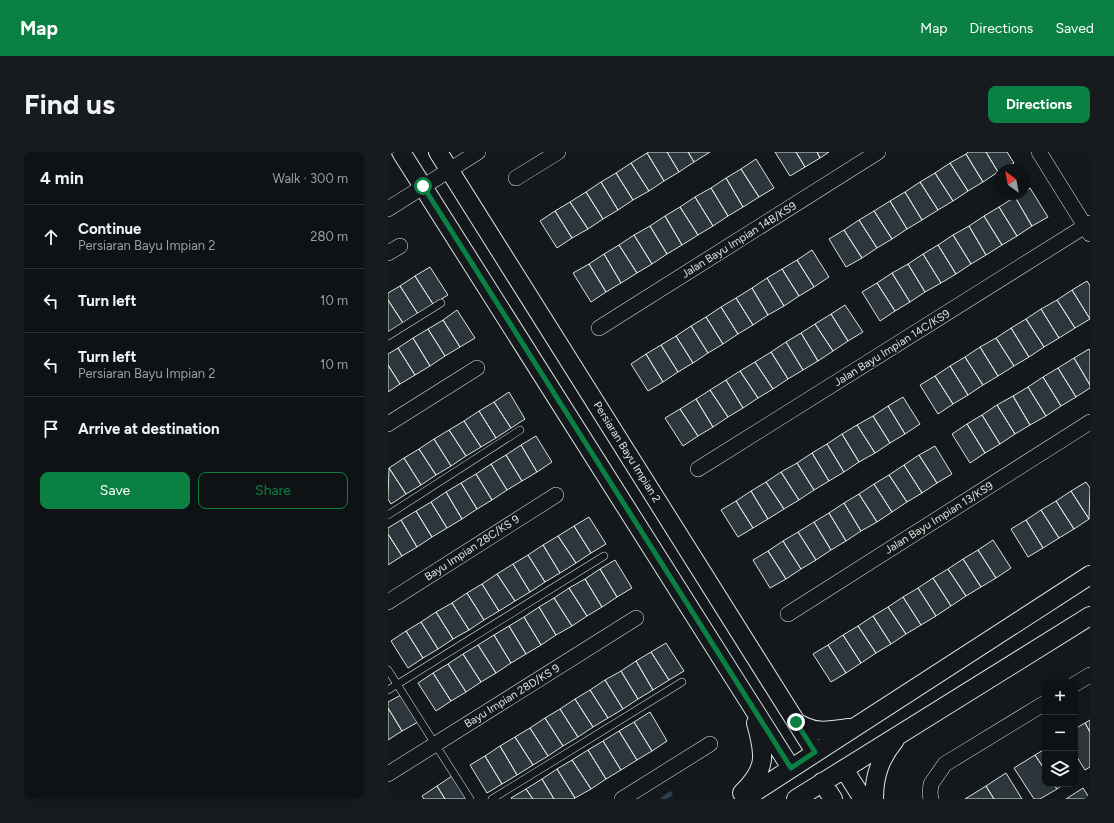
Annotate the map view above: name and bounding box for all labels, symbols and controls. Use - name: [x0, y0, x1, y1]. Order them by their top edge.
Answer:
- text: Map: [20, 17, 58, 40]
- text: Map: [920, 20, 948, 37]
- text: Directions: [970, 20, 1033, 37]
- text: Saved: [1055, 20, 1094, 37]
- button: Directions: [988, 86, 1090, 123]
- text: Find us: [24, 87, 115, 121]
- north arrow: [994, 164, 1030, 200]
- text: 4 min: [40, 168, 84, 188]
- text: Walk · 300 m: [273, 171, 348, 186]
- route start: [414, 177, 432, 195]
- street label: Jalan Bayu Impian 14B/KS9: [679, 199, 799, 281]
- text: Continue: [78, 220, 141, 238]
- icon: ahead: [40, 226, 62, 248]
- text: 280 m: [310, 229, 348, 244]
- text: Persiaran Bayu Impian 2: [78, 238, 216, 253]
- icon: left: [40, 290, 62, 312]
- text: Turn left: [78, 292, 136, 310]
- text: 10 m: [320, 293, 348, 308]
- street label: Jalan Bayu Impian 14C/KS9: [832, 307, 952, 389]
- text: Turn left: [78, 348, 136, 366]
- icon: left: [40, 354, 62, 376]
- text: 10 m: [320, 357, 348, 372]
- text: Persiaran Bayu Impian 2: [78, 366, 216, 381]
- street label: Persiaran Bayu Impian 2: [591, 399, 663, 505]
- icon: arrive: [40, 418, 62, 440]
- text: Arrive at destination: [78, 420, 219, 438]
- button: Save: [40, 472, 190, 509]
- button: Share: [198, 472, 348, 509]
- street label: Jalan Bayu Impian 13/KS9: [882, 479, 996, 557]
- street label: Bayu Impian 28C/KS 9: [422, 513, 522, 583]
- street label: Bayu Impian 28D/KS 9: [462, 661, 562, 731]
- map controls: [1042, 679, 1078, 787]
- button: +: [1042, 679, 1078, 715]
- route end: [787, 713, 805, 731]
- button: −: [1042, 715, 1078, 751]
- button: layers: [1042, 751, 1078, 787]

